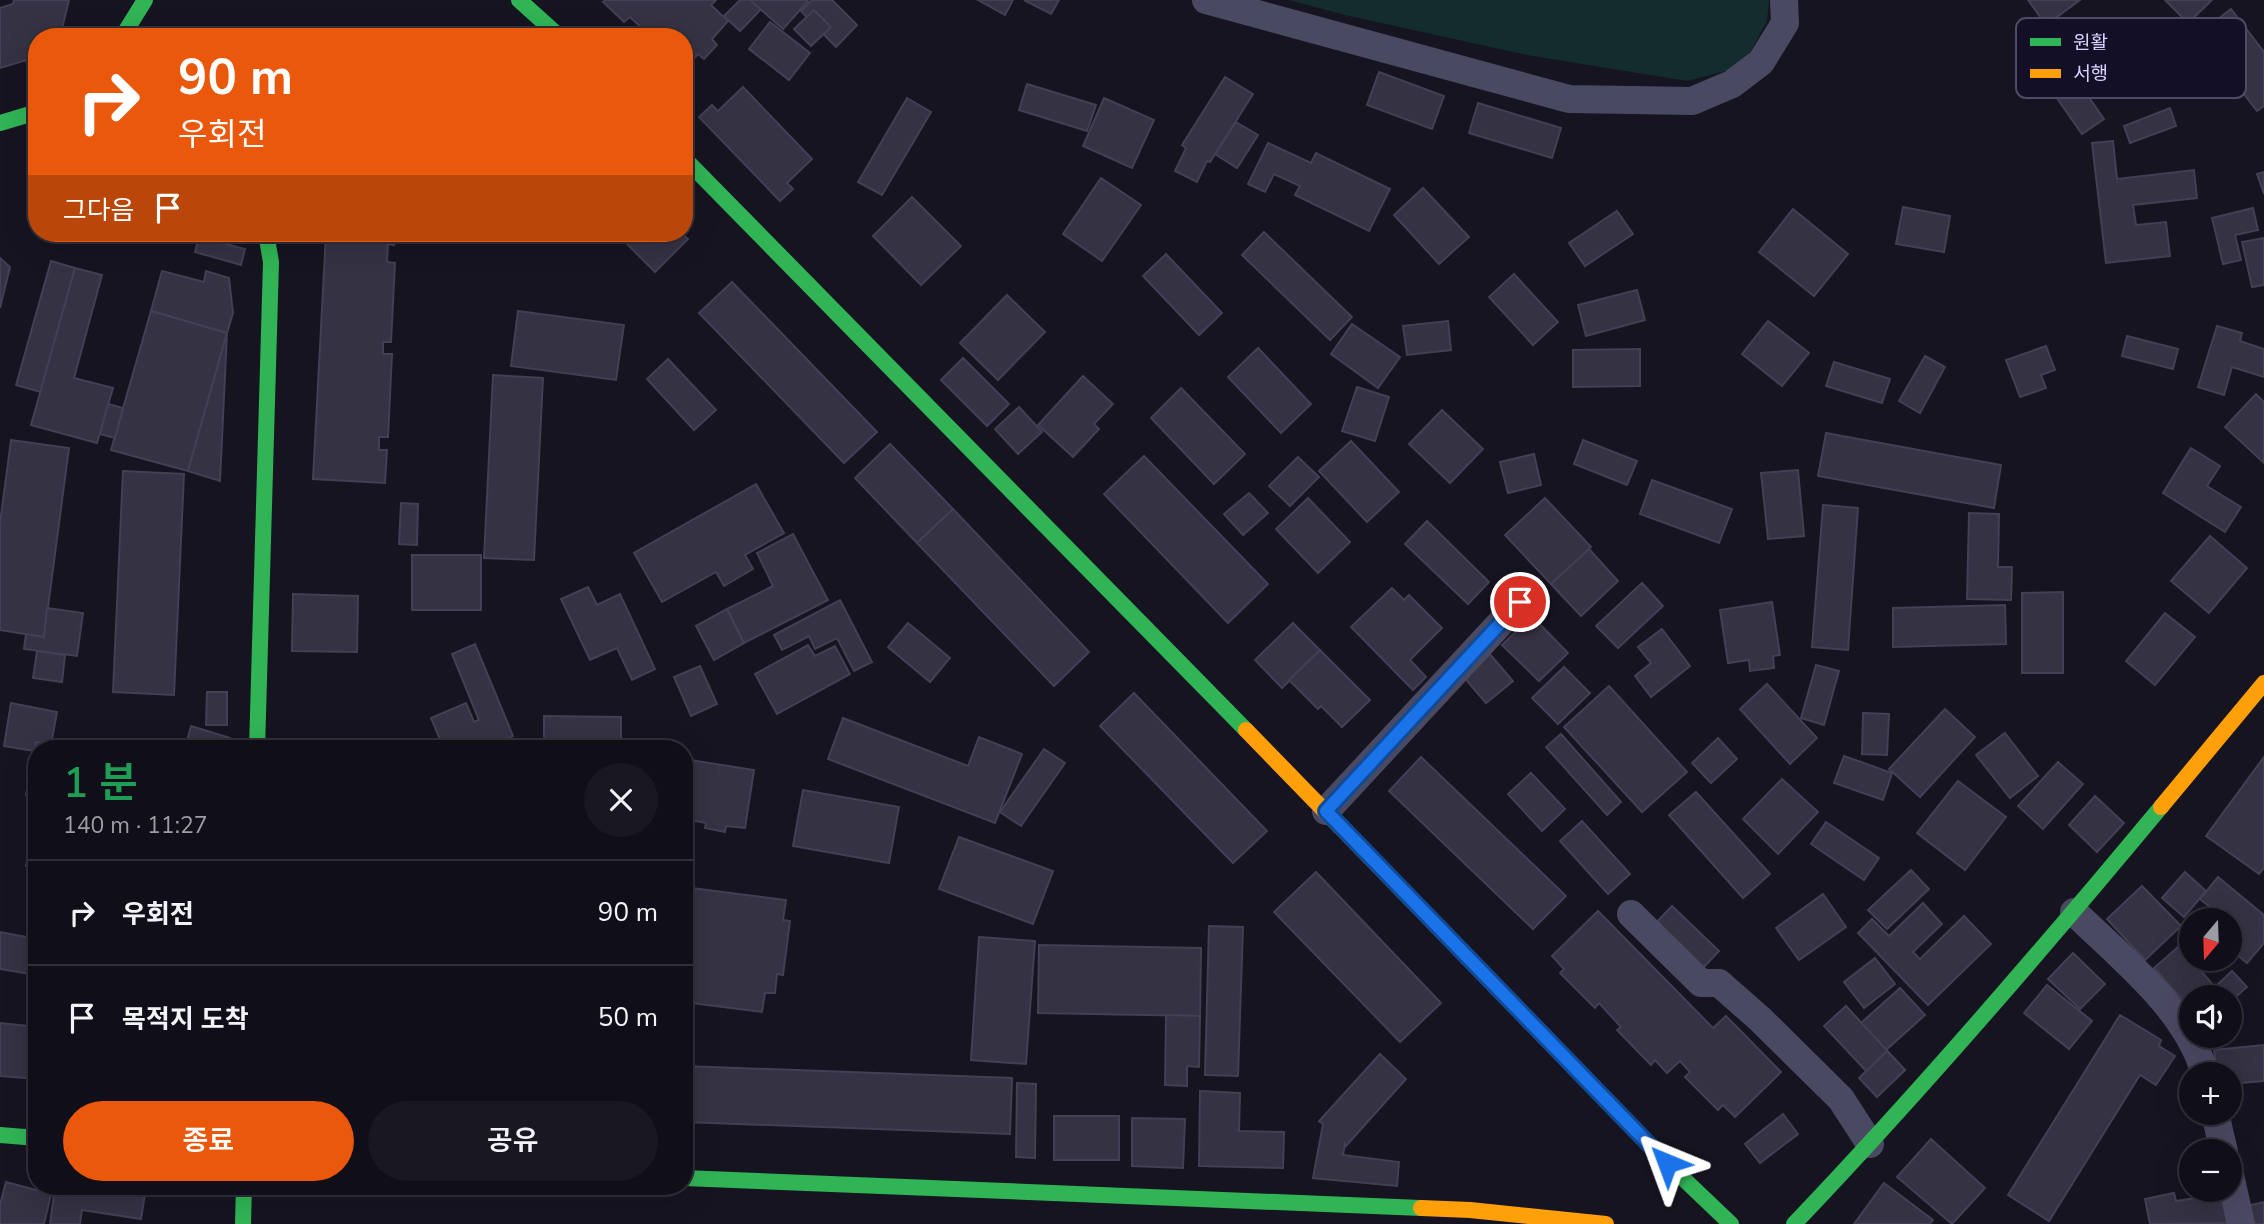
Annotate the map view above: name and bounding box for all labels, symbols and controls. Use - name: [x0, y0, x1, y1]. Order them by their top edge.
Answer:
- legend: [2016, 18, 2246, 98]
- text: 원활: [2073, 30, 2108, 56]
- text: 90 m: [178, 44, 293, 111]
- icon: right: [63, 56, 154, 147]
- text: 서행: [2073, 61, 2108, 87]
- text: 우회전: [178, 113, 266, 156]
- icon: arrive: [149, 189, 187, 227]
- text: 그다음: [63, 193, 135, 228]
- pin: [1490, 572, 1550, 632]
- icon: arrive: [1501, 583, 1539, 621]
- text: 1 분: [63, 755, 138, 812]
- button: close: [584, 763, 658, 837]
- text: 140 m · 11:27: [63, 810, 208, 841]
- icon: right: [63, 894, 101, 932]
- text: 90 m: [598, 895, 658, 930]
- text: 우회전: [122, 897, 194, 932]
- north arrow: [2179, 908, 2242, 971]
- map controls: [2179, 908, 2242, 1202]
- button: sound: [2179, 985, 2242, 1048]
- icon: arrive: [63, 999, 101, 1037]
- text: 50 m: [598, 1000, 658, 1035]
- text: 목적지 도착: [122, 1002, 249, 1037]
- button: +: [2179, 1062, 2242, 1125]
- button: 종료: [63, 1101, 354, 1181]
- button: 공유: [368, 1101, 658, 1181]
- position arrow: [1630, 1126, 1704, 1200]
- button: −: [2179, 1139, 2242, 1202]

